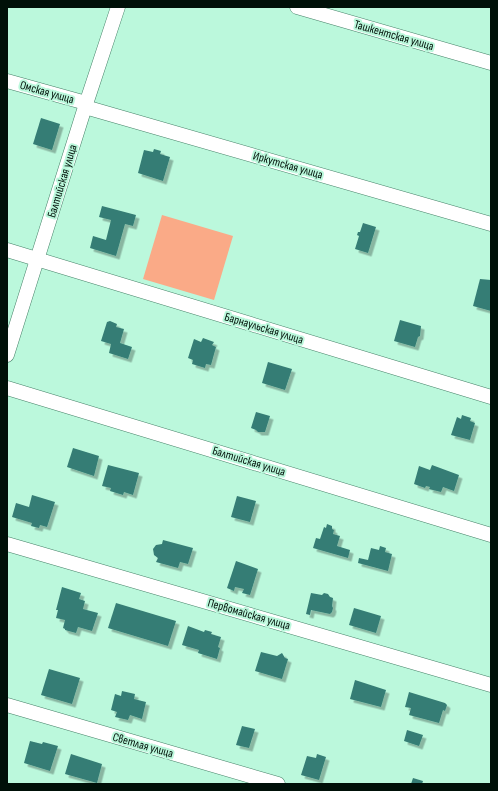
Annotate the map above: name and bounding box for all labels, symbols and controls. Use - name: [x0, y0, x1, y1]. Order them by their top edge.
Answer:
- street label: Ташкентская улица: [352, 17, 436, 54]
- street label: Омская улица: [18, 78, 76, 107]
- street label: Балтийская улица: [44, 142, 81, 220]
- street label: Иркутская улица: [251, 148, 325, 183]
- street label: Барнаульская улица: [223, 309, 305, 348]
- street label: Балтийская улица: [210, 443, 288, 480]
- street label: Первомайская улица: [206, 596, 292, 634]
- street label: Светлая улица: [111, 730, 175, 761]

